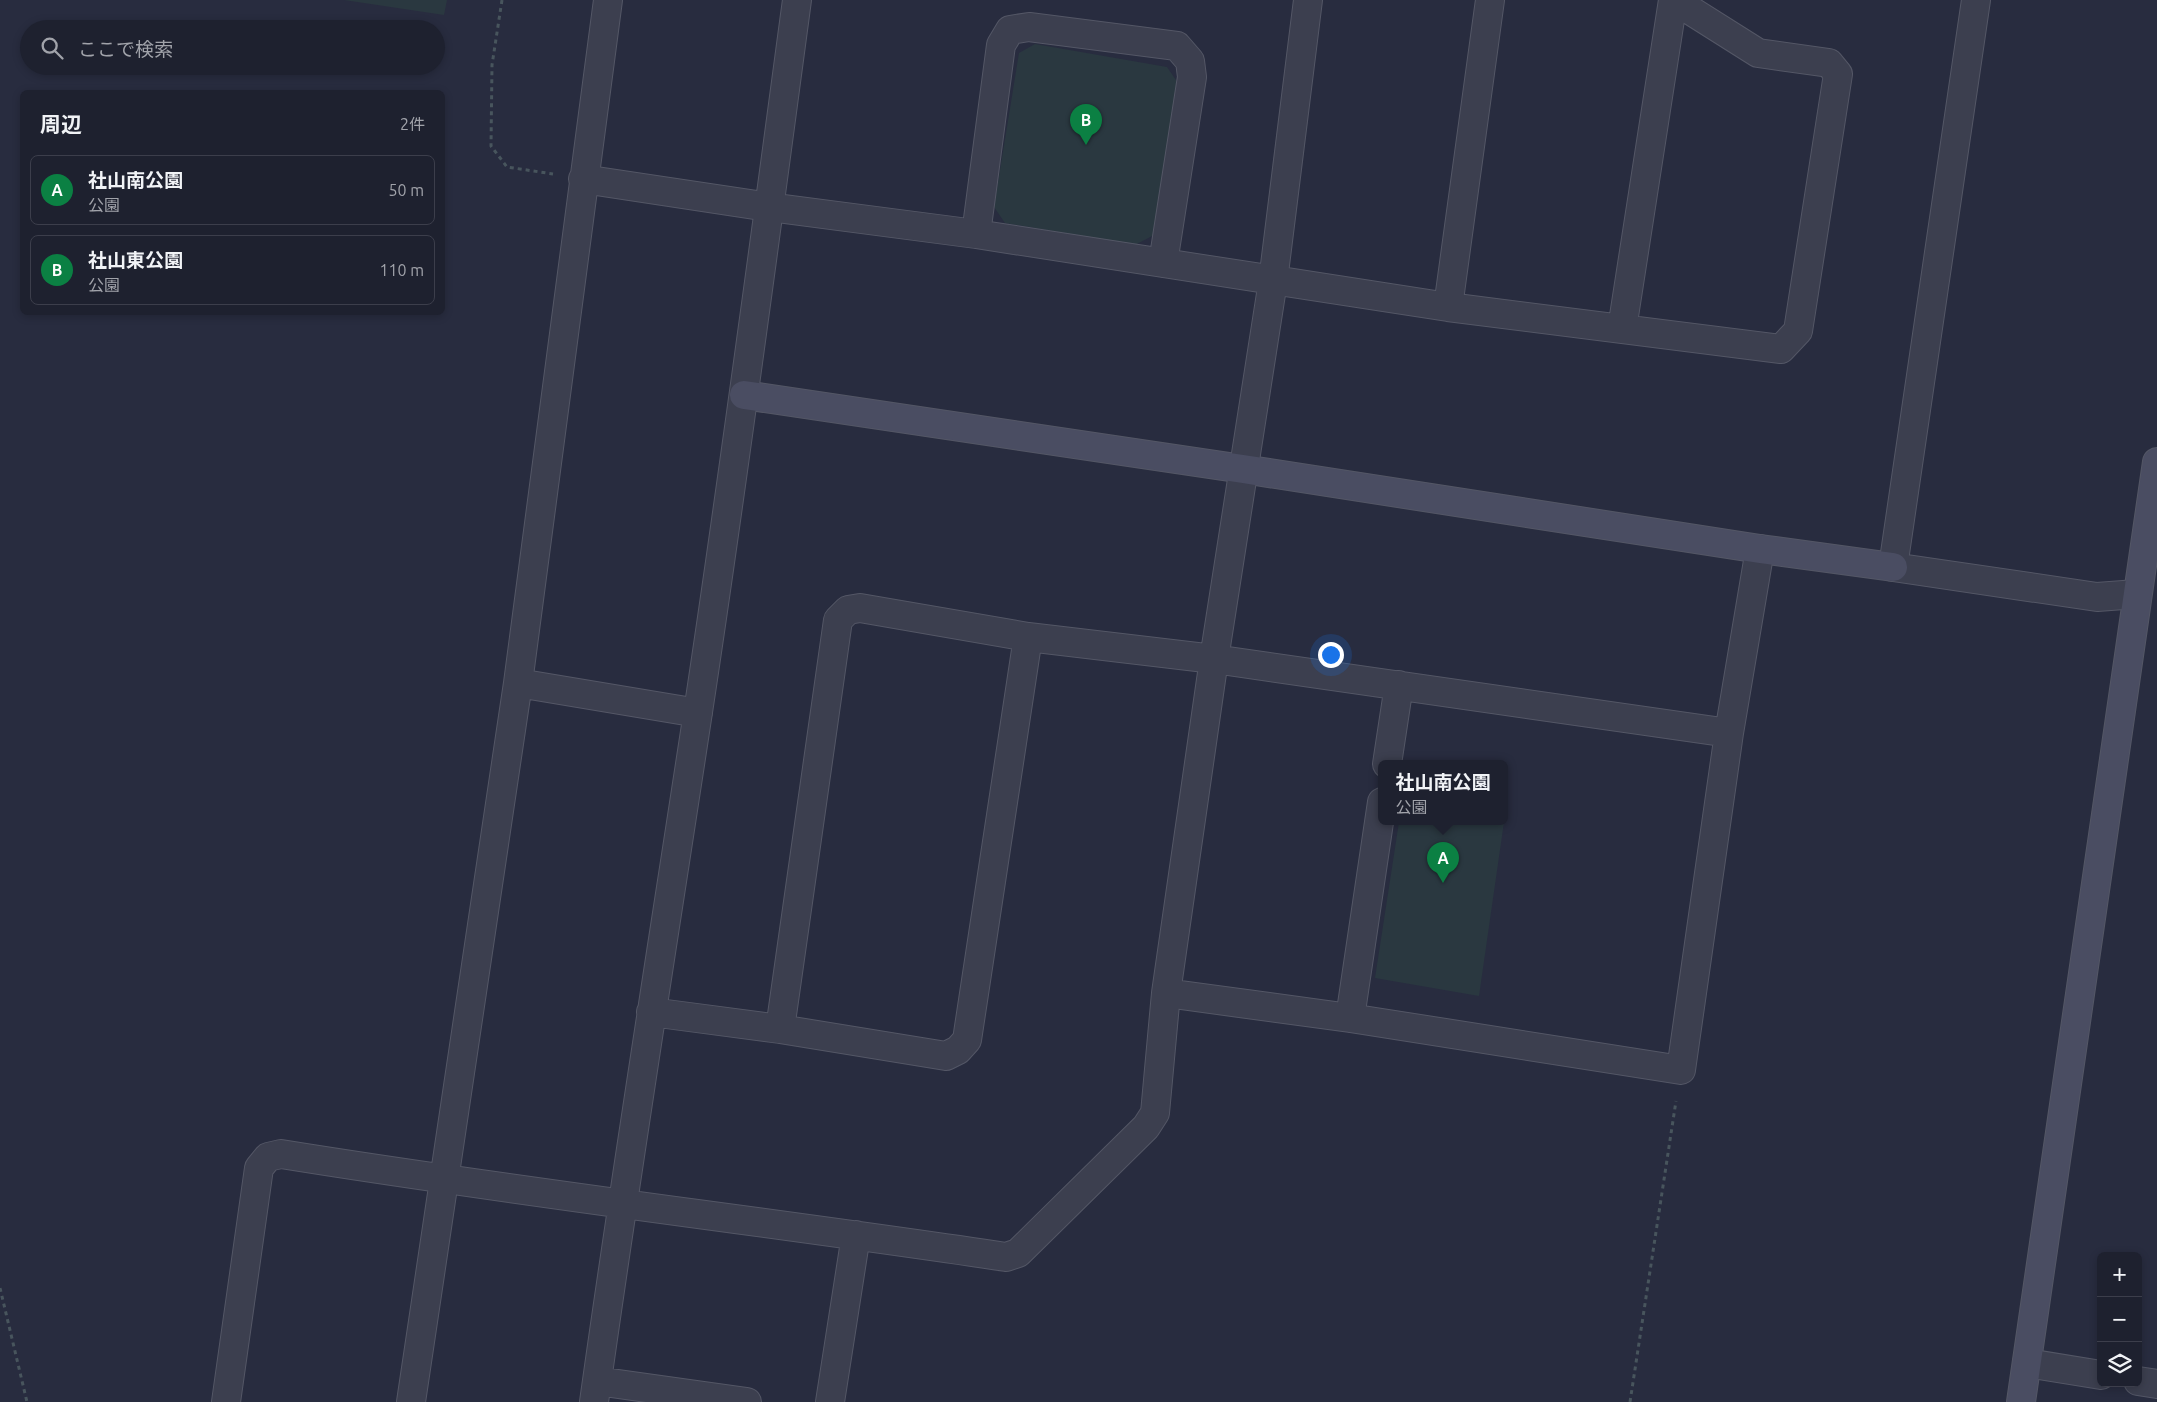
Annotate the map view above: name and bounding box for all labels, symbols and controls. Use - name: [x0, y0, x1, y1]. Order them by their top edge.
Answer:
- search box: [20, 20, 445, 75]
- icon: search: [38, 34, 66, 62]
- text: ここで検索: [78, 38, 173, 60]
- pin: B: [1070, 104, 1102, 145]
- text: 周辺: [40, 112, 82, 136]
- text: 2件: [400, 115, 425, 133]
- text: 社山南公園: [88, 169, 183, 191]
- text: A: [51, 181, 63, 199]
- text: 50 m: [388, 181, 424, 199]
- text: 公園: [88, 196, 120, 214]
- text: 社山東公園: [88, 249, 183, 271]
- text: B: [52, 261, 62, 279]
- text: 110 m: [379, 261, 424, 279]
- text: 公園: [88, 276, 120, 294]
- your location: [1318, 642, 1344, 668]
- popup: [1378, 760, 1508, 825]
- text: 社山南公園: [1395, 771, 1491, 793]
- text: 公園: [1395, 798, 1428, 816]
- pin: A: [1427, 842, 1459, 883]
- map controls: [2097, 1252, 2142, 1387]
- button: +: [2097, 1252, 2142, 1297]
- button: −: [2097, 1297, 2142, 1342]
- button: layers: [2097, 1342, 2142, 1387]

